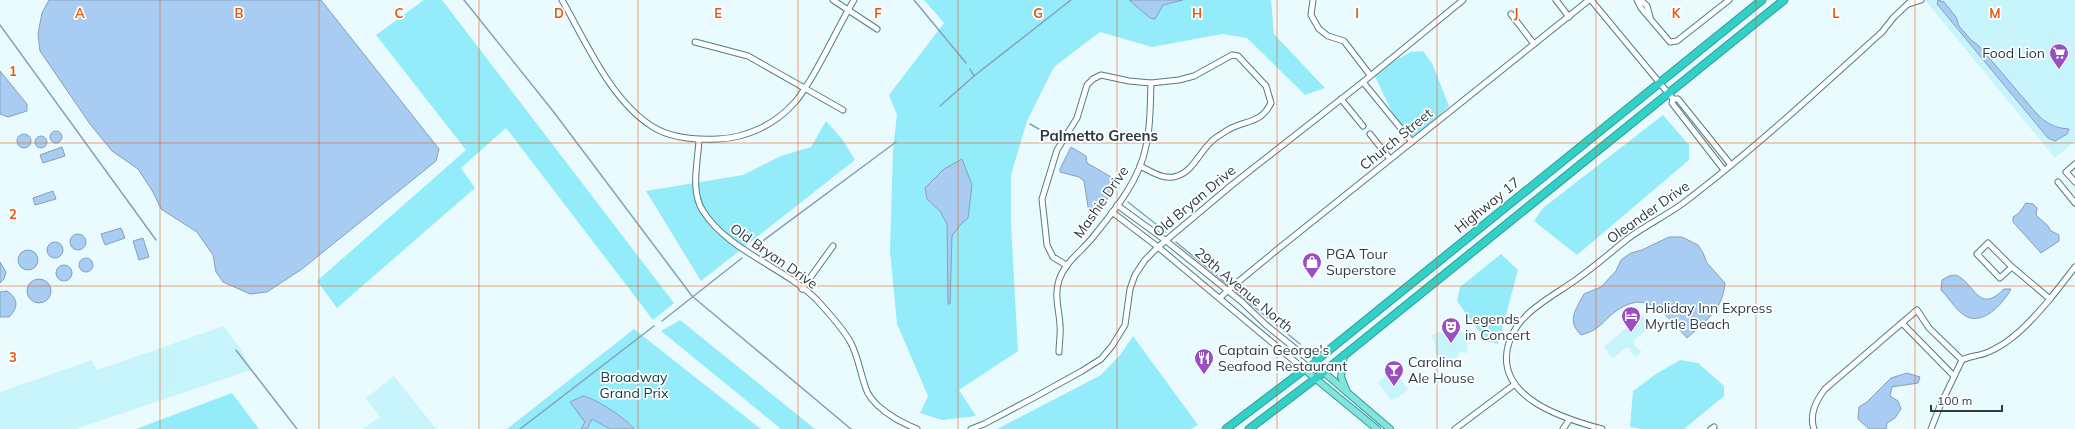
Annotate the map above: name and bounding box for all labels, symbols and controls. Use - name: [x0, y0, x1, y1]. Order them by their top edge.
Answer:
- text: A: [75, 5, 85, 21]
- text: B: [235, 5, 244, 21]
- text: C: [395, 5, 404, 21]
- text: D: [554, 5, 564, 21]
- text: E: [714, 5, 722, 21]
- text: F: [874, 5, 882, 21]
- text: G: [1033, 5, 1043, 21]
- text: H: [1192, 5, 1202, 21]
- text: I: [1355, 5, 1359, 21]
- text: J: [1514, 5, 1518, 21]
- text: K: [1672, 5, 1682, 21]
- text: L: [1832, 5, 1840, 21]
- text: M: [1989, 5, 2001, 21]
- supermarket icon: Food Lion: [2048, 42, 2070, 70]
- place label: Food Lion: [1982, 44, 2045, 62]
- text: 1: [9, 63, 17, 79]
- street label: Church Street: [1356, 104, 1436, 174]
- district label: Palmetto Greens: [1040, 126, 1158, 145]
- street label: Old Bryan Drive: [1149, 161, 1239, 241]
- street label: Mashie Drive: [1070, 162, 1132, 242]
- street label: Highway 17: [1451, 173, 1523, 237]
- street label: Oleander Drive: [1603, 177, 1693, 247]
- text: 2: [9, 206, 17, 222]
- street label: Old Bryan Drive: [727, 219, 821, 293]
- street label: 29th Avenue North: [1191, 244, 1297, 336]
- place label: PGA Tour Superstore: [1326, 245, 1396, 279]
- shop icon: PGA Tour Superstore: [1301, 251, 1323, 279]
- place label: Holiday Inn Express Myrtle Beach: [1645, 299, 1773, 333]
- hotel icon: Holiday Inn Express Myrtle Beach: [1620, 305, 1642, 333]
- place label: Legends in Concert: [1465, 310, 1530, 344]
- theatre icon: Legends in Concert: [1440, 316, 1462, 344]
- place label: Captain George's Seafood Restaurant: [1218, 341, 1347, 375]
- restaurant icon: Captain George's Seafood Restaurant: [1193, 347, 1215, 375]
- text: 3: [9, 349, 17, 365]
- place label: Carolina Ale House: [1408, 353, 1474, 387]
- bar icon: Carolina Ale House: [1383, 359, 1405, 387]
- park label: Broadway Grand Prix: [600, 368, 669, 402]
- scale bar: [1931, 387, 2002, 413]
- text: 100 m: [1937, 393, 1972, 408]

